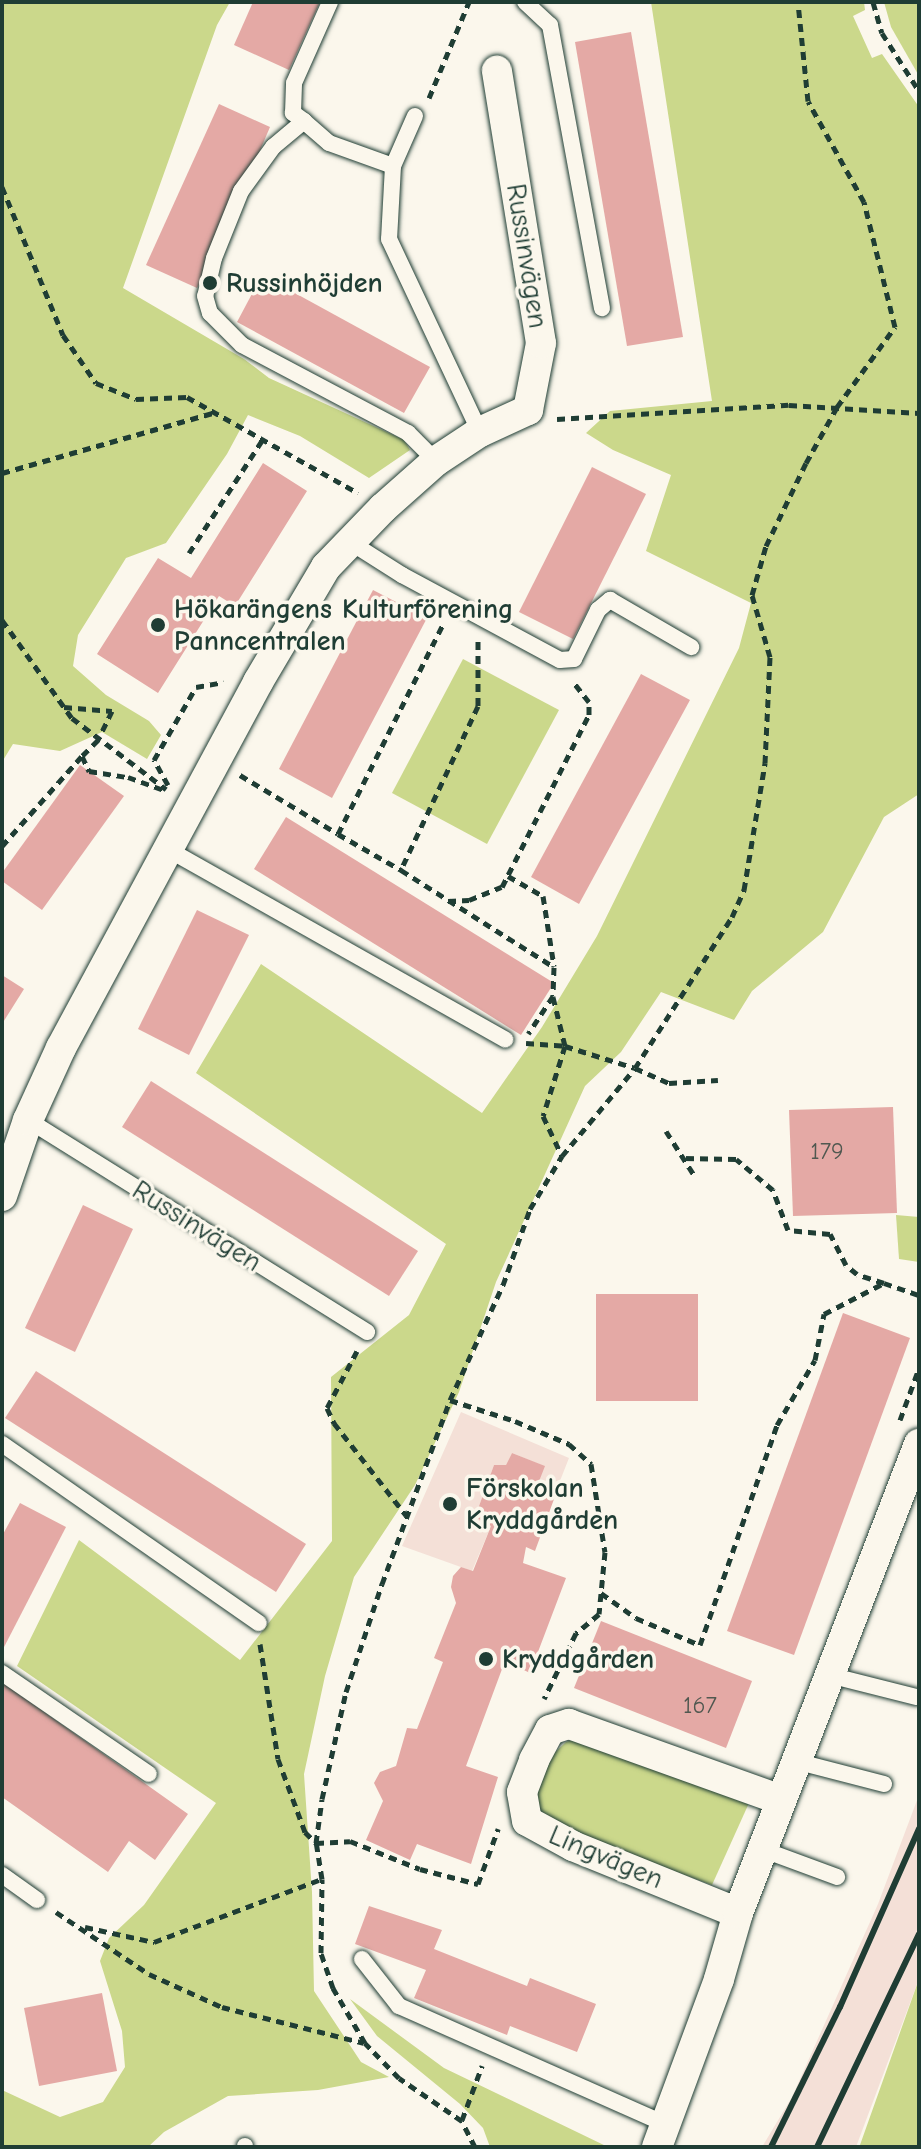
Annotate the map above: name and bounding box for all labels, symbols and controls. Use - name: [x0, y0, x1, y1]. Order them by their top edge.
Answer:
- street label: Russinvägen: [499, 181, 555, 331]
- place label: Russinhöjden: [226, 266, 383, 300]
- marker: Russinhöjden: [201, 274, 219, 292]
- place label: Hökarängens Kulturförening Panncentralen: [174, 592, 513, 658]
- marker: Hökarängens Kulturförening Panncentralen: [149, 616, 167, 634]
- house number: 179: [810, 1138, 844, 1166]
- street label: Russinvägen: [126, 1173, 268, 1279]
- place label: Förskolan Kryddgården: [466, 1471, 618, 1537]
- marker: Förskolan Kryddgården: [441, 1495, 459, 1513]
- place label: Kryddgården: [502, 1642, 654, 1676]
- marker: Kryddgården: [477, 1650, 495, 1668]
- house number: 167: [683, 1692, 717, 1720]
- street label: Lingvägen: [544, 1818, 668, 1896]

